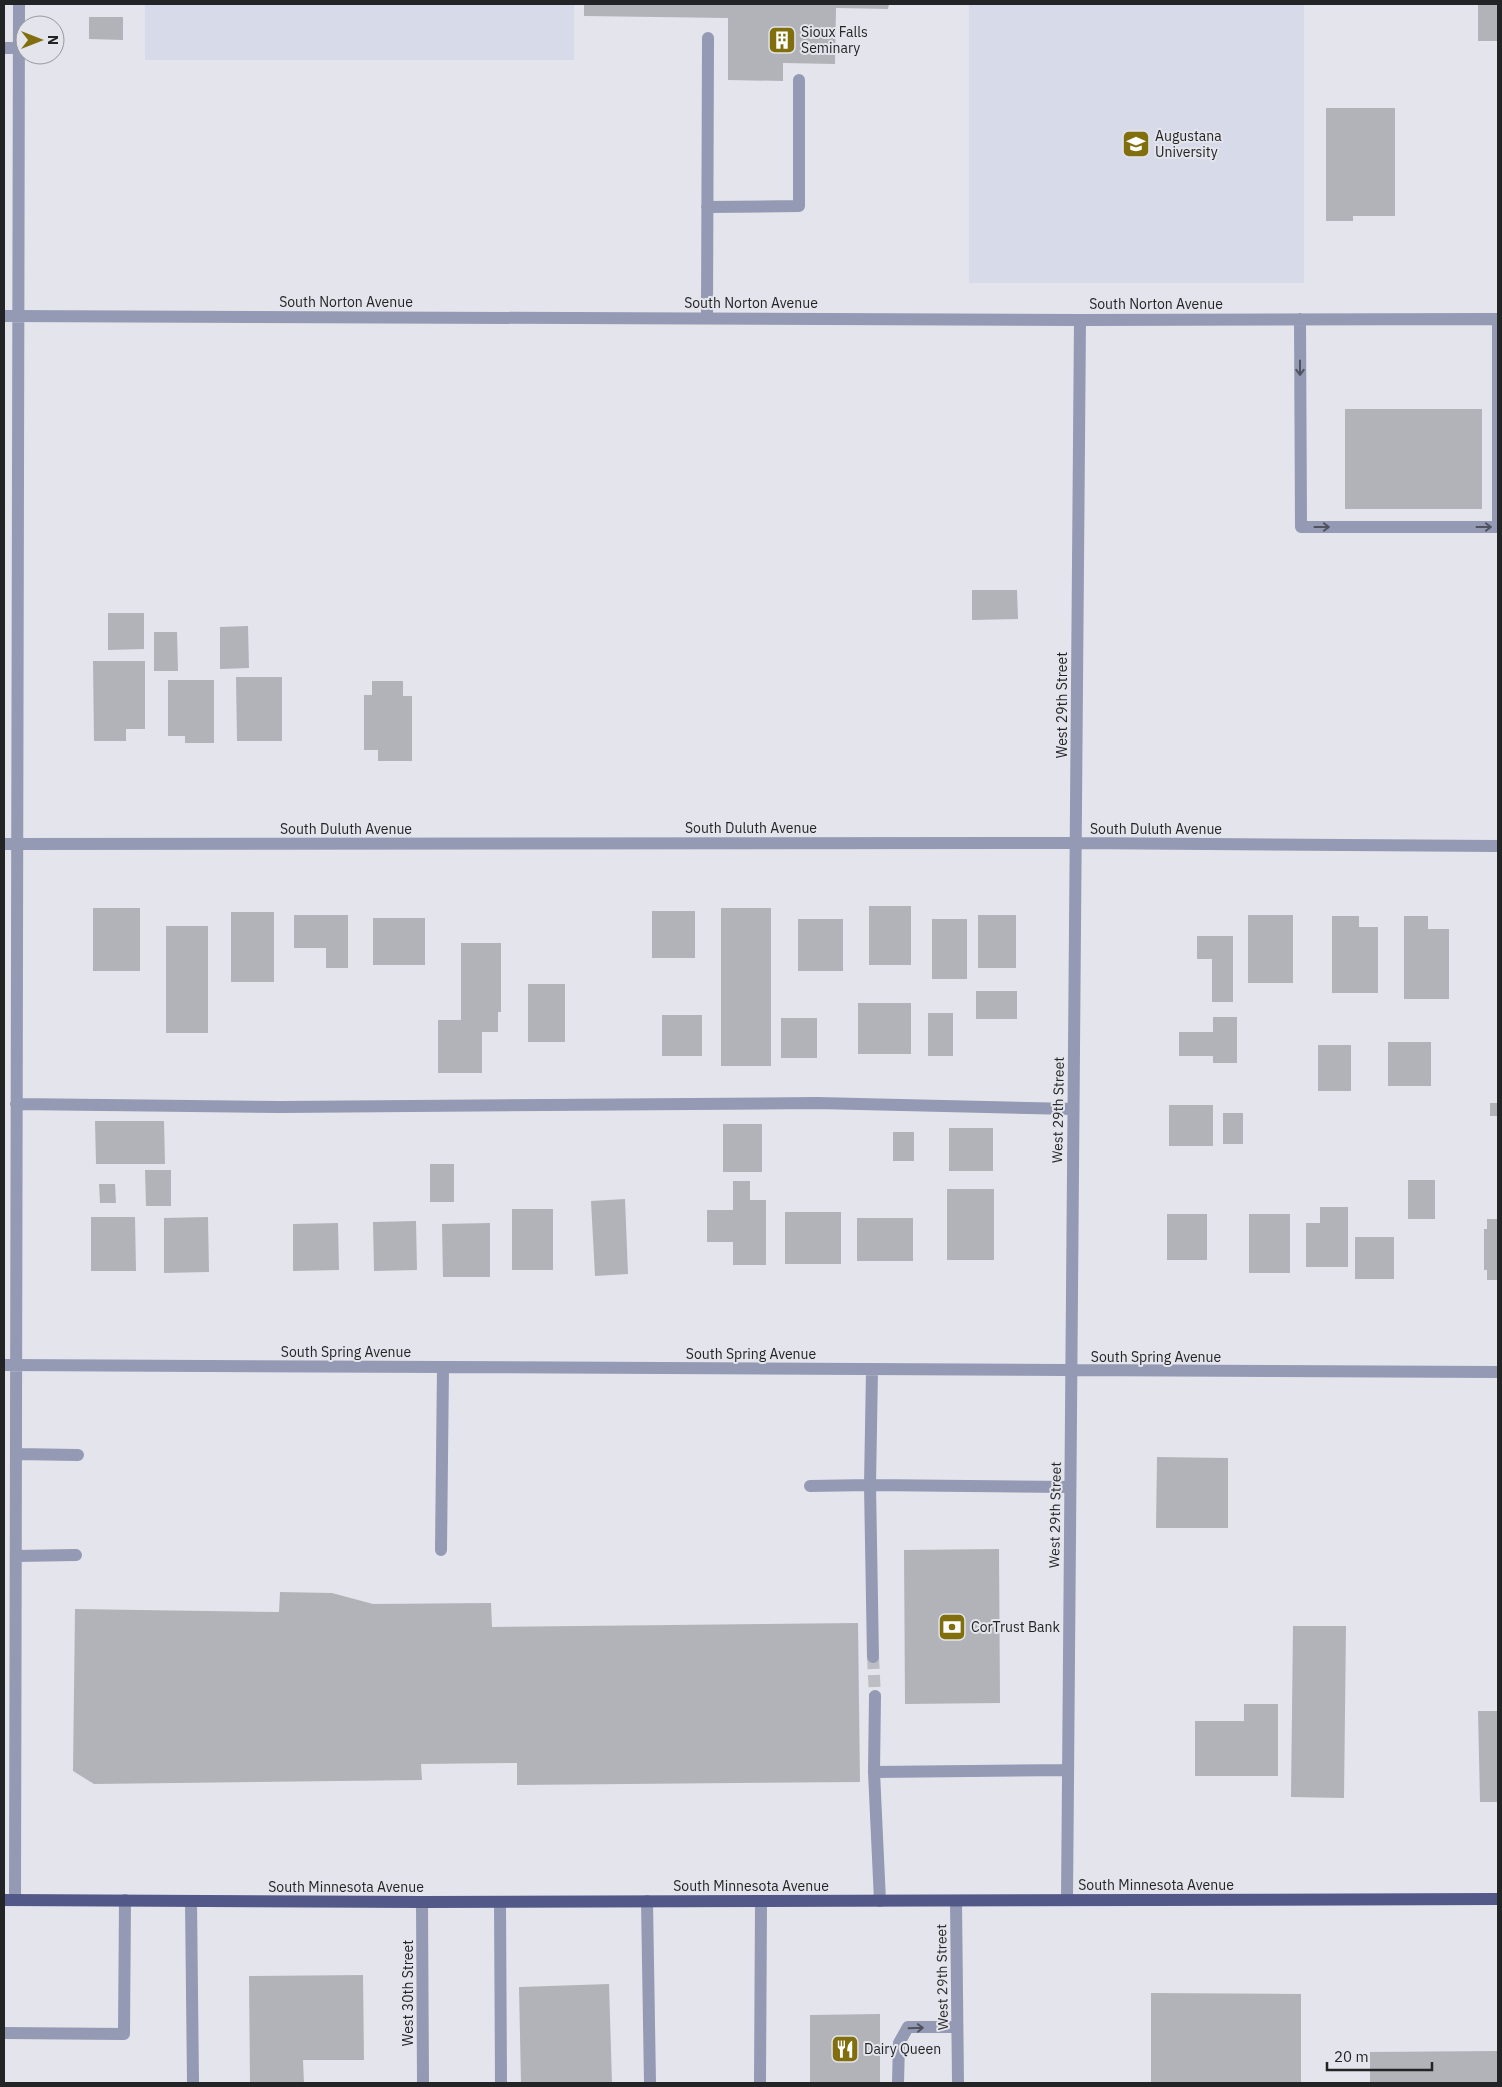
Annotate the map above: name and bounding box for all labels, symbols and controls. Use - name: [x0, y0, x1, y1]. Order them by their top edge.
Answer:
- north arrow: [15, 15, 65, 65]
- place label: Sioux Falls Seminary: [801, 23, 868, 57]
- building icon: Sioux Falls Seminary: [767, 25, 797, 55]
- text: N: [44, 35, 62, 45]
- place label: Augustana University: [1155, 127, 1222, 161]
- school or university icon: Augustana University: [1121, 129, 1151, 159]
- street label: South Norton Avenue: [279, 293, 413, 311]
- street label: South Norton Avenue: [684, 294, 818, 312]
- street label: South Norton Avenue: [1089, 295, 1223, 313]
- one-way arrow: [1295, 359, 1305, 375]
- one-way arrow: [1313, 522, 1329, 532]
- one-way arrow: [1476, 522, 1492, 532]
- street label: West 29th Street: [1053, 652, 1071, 758]
- street label: South Duluth Avenue: [685, 819, 817, 837]
- street label: South Duluth Avenue: [280, 820, 412, 838]
- street label: South Duluth Avenue: [1090, 820, 1222, 838]
- street label: West 29th Street: [1048, 1057, 1068, 1163]
- street label: South Spring Avenue: [281, 1343, 412, 1361]
- street label: South Spring Avenue: [686, 1345, 817, 1363]
- street label: South Spring Avenue: [1091, 1348, 1222, 1366]
- street label: West 29th Street: [1045, 1462, 1065, 1568]
- bank icon: CorTrust Bank: [937, 1612, 967, 1642]
- place label: CorTrust Bank: [971, 1618, 1061, 1636]
- street label: South Minnesota Avenue: [1078, 1876, 1234, 1894]
- street label: South Minnesota Avenue: [673, 1877, 829, 1895]
- street label: South Minnesota Avenue: [268, 1878, 424, 1896]
- street label: West 29th Street: [932, 1924, 952, 2030]
- street label: West 30th Street: [399, 1940, 417, 2046]
- one-way arrow: [907, 2023, 923, 2032]
- restaurant icon: Dairy Queen: [830, 2034, 860, 2064]
- place label: Dairy Queen: [864, 2040, 941, 2058]
- scale bar: [1327, 2040, 1432, 2072]
- text: 20 m: [1334, 2047, 1369, 2066]

